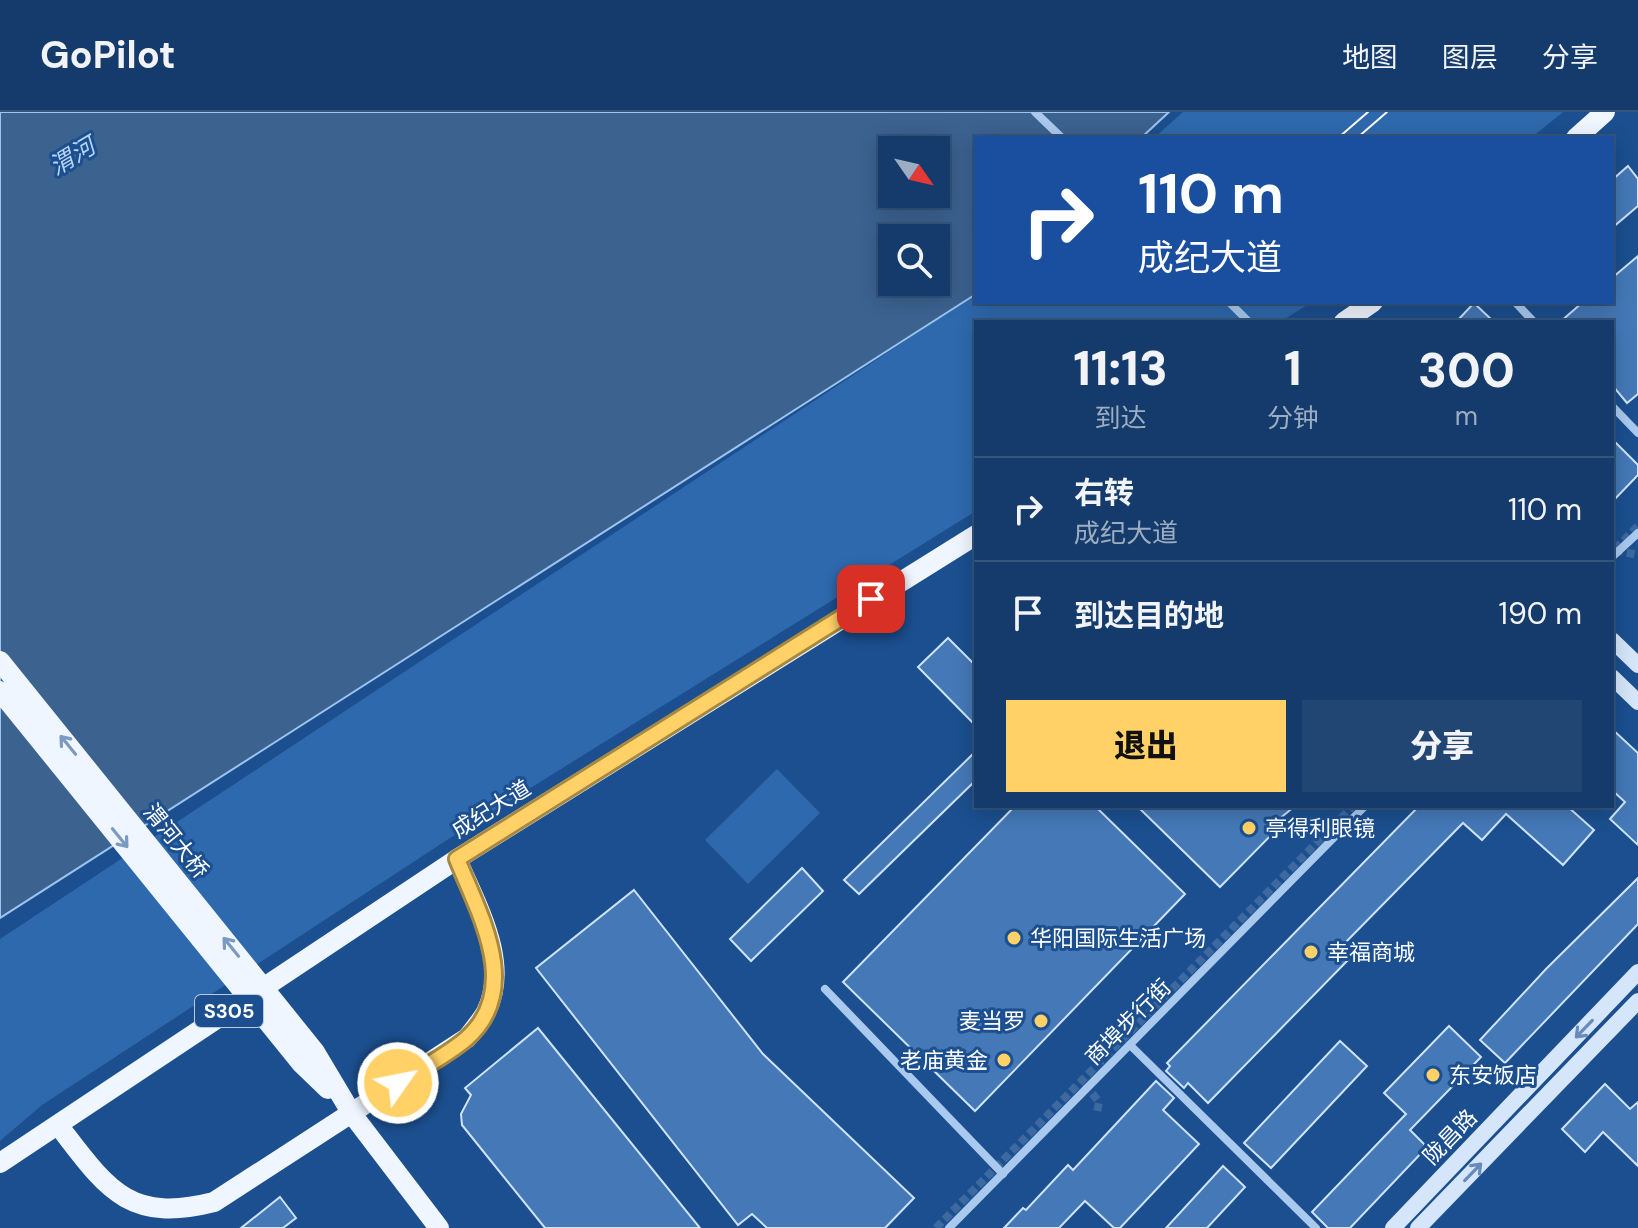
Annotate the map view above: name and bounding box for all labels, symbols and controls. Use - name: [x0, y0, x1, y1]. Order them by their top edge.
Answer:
- text: GoPilot: [40, 30, 176, 80]
- text: 地图: [1342, 39, 1398, 76]
- text: 图层: [1442, 39, 1498, 76]
- text: 分享: [1542, 39, 1598, 76]
- water label: 渭河: [43, 128, 104, 182]
- north arrow: [878, 136, 950, 208]
- map controls: [878, 136, 950, 296]
- text: 110 m: [1138, 157, 1284, 230]
- icon: right: [1006, 168, 1110, 272]
- button: search: [878, 224, 950, 296]
- text: 成纪大道: [1138, 234, 1282, 281]
- text: 11:13: [1073, 337, 1168, 400]
- text: 1: [1284, 337, 1302, 400]
- text: 300: [1418, 339, 1515, 402]
- text: m: [1455, 399, 1478, 433]
- text: 到达: [1094, 401, 1146, 435]
- text: 分钟: [1267, 401, 1319, 435]
- text: 右转: [1074, 473, 1134, 512]
- icon: right: [1006, 487, 1050, 531]
- text: 110 m: [1508, 490, 1582, 529]
- text: 成纪大道: [1074, 516, 1178, 550]
- pin: [837, 565, 905, 633]
- icon: arrive: [849, 577, 893, 621]
- icon: arrive: [1006, 591, 1050, 635]
- text: 190 m: [1499, 594, 1582, 633]
- text: 到达目的地: [1074, 596, 1224, 635]
- button: 退出: [1006, 700, 1286, 792]
- button: 分享: [1302, 700, 1582, 792]
- one-way arrow: [59, 735, 76, 756]
- street label: 成纪大道: [446, 773, 536, 845]
- street label: 渭河大桥: [137, 798, 215, 884]
- place label: 亭得利眼镜: [1265, 814, 1375, 843]
- marker: 亭得利眼镜: [1240, 819, 1258, 837]
- one-way arrow: [111, 827, 128, 848]
- place label: 华阳国际生活广场: [1030, 924, 1206, 953]
- marker: 华阳国际生活广场: [1005, 929, 1023, 947]
- one-way arrow: [222, 937, 240, 958]
- place label: 幸福商城: [1327, 938, 1415, 967]
- marker: 幸福商城: [1302, 943, 1320, 961]
- street label: 商埠步行街: [1079, 973, 1177, 1071]
- road number: S305: [195, 995, 263, 1027]
- place label: 麦当罗: [959, 1007, 1025, 1036]
- marker: 麦当罗: [1032, 1012, 1050, 1030]
- one-way arrow: [1575, 1018, 1594, 1038]
- position arrow: [356, 1041, 440, 1125]
- place label: 老庙黄金: [900, 1046, 988, 1075]
- marker: 老庙黄金: [995, 1051, 1013, 1069]
- place label: 东安饭店: [1449, 1061, 1537, 1090]
- marker: 东安饭店: [1424, 1066, 1442, 1084]
- street label: 陇昌路: [1417, 1103, 1483, 1171]
- one-way arrow: [1463, 1162, 1482, 1182]

